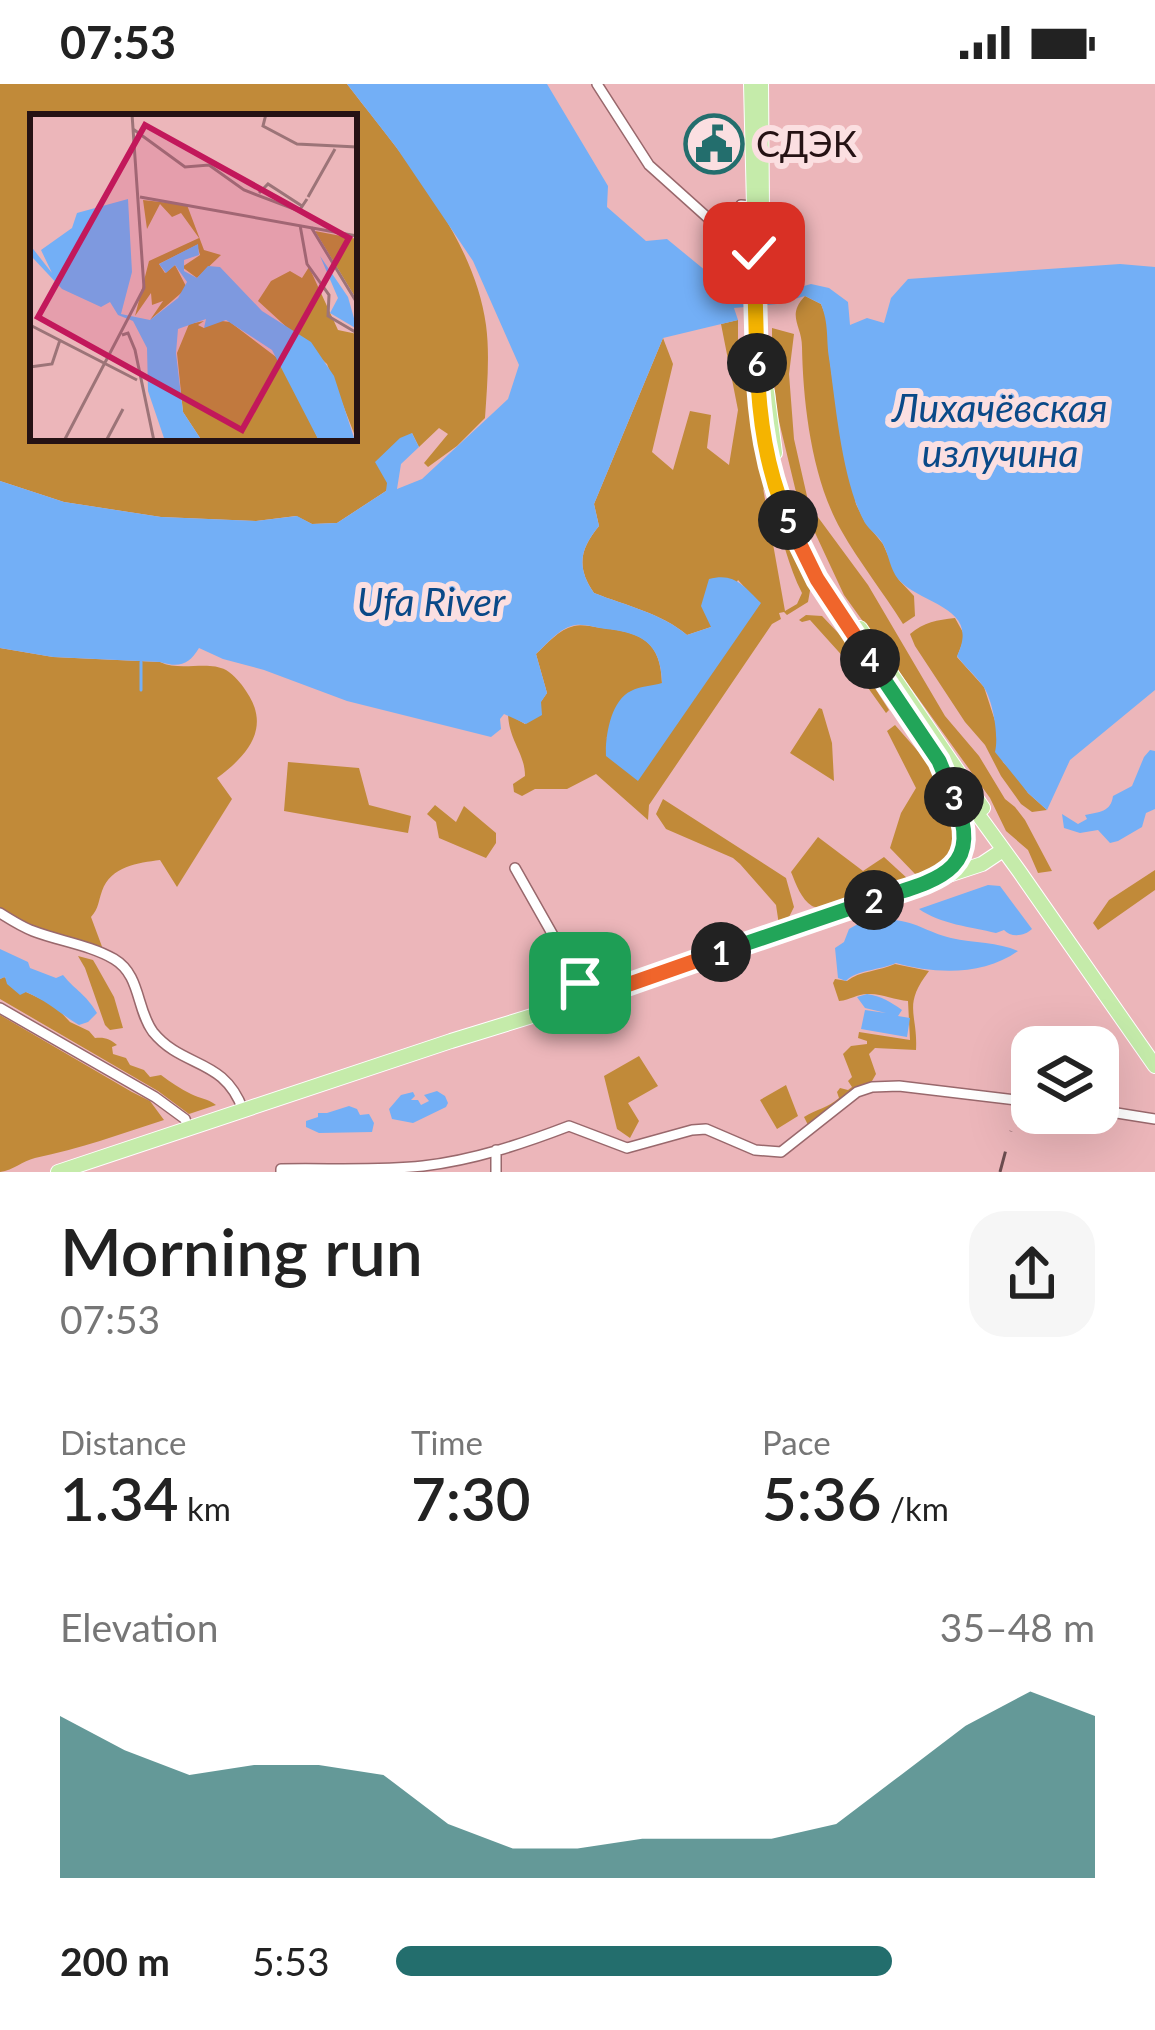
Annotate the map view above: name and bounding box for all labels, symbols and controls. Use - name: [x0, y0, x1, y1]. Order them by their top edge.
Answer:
- text: 07:53: [60, 15, 176, 69]
- public building icon: СДЭК: [683, 113, 745, 175]
- inset map: [30, 114, 357, 441]
- place label: СДЭК: [756, 121, 857, 165]
- pin: [703, 202, 805, 304]
- icon: check: [721, 220, 787, 286]
- pin: 6: [727, 333, 787, 393]
- text: 6: [747, 343, 767, 383]
- water label: Лихачёвская излучина: [890, 384, 1108, 475]
- pin: 5: [758, 490, 818, 550]
- text: 5: [778, 500, 798, 540]
- water label: Ufa River: [357, 578, 506, 624]
- pin: 4: [840, 629, 900, 689]
- text: 4: [860, 639, 880, 679]
- pin: 3: [924, 767, 984, 827]
- text: 3: [944, 777, 964, 817]
- pin: 2: [844, 870, 904, 930]
- text: 2: [864, 880, 884, 920]
- pin: 1: [691, 922, 751, 982]
- pin: [529, 932, 631, 1034]
- text: 1: [711, 932, 731, 972]
- icon: arrive: [547, 950, 613, 1016]
- map controls: [1011, 1026, 1119, 1134]
- button: layers: [1011, 1026, 1119, 1134]
- text: Morning run: [60, 1211, 423, 1290]
- button: share: [969, 1211, 1095, 1337]
- text: 07:53: [60, 1296, 160, 1342]
- text: Distance: [60, 1422, 187, 1462]
- text: Time: [411, 1422, 483, 1462]
- text: Pace: [762, 1422, 831, 1462]
- text: 1.34: [60, 1462, 179, 1534]
- text: 7:30: [411, 1462, 531, 1534]
- text: 5:36: [762, 1462, 882, 1534]
- text: km: [179, 1488, 231, 1528]
- text: /km: [882, 1488, 949, 1528]
- text: Elevation: [60, 1604, 218, 1650]
- text: 35–48 m: [940, 1604, 1095, 1650]
- text: 200 m: [60, 1938, 170, 1984]
- text: 5:53: [252, 1938, 330, 1984]

